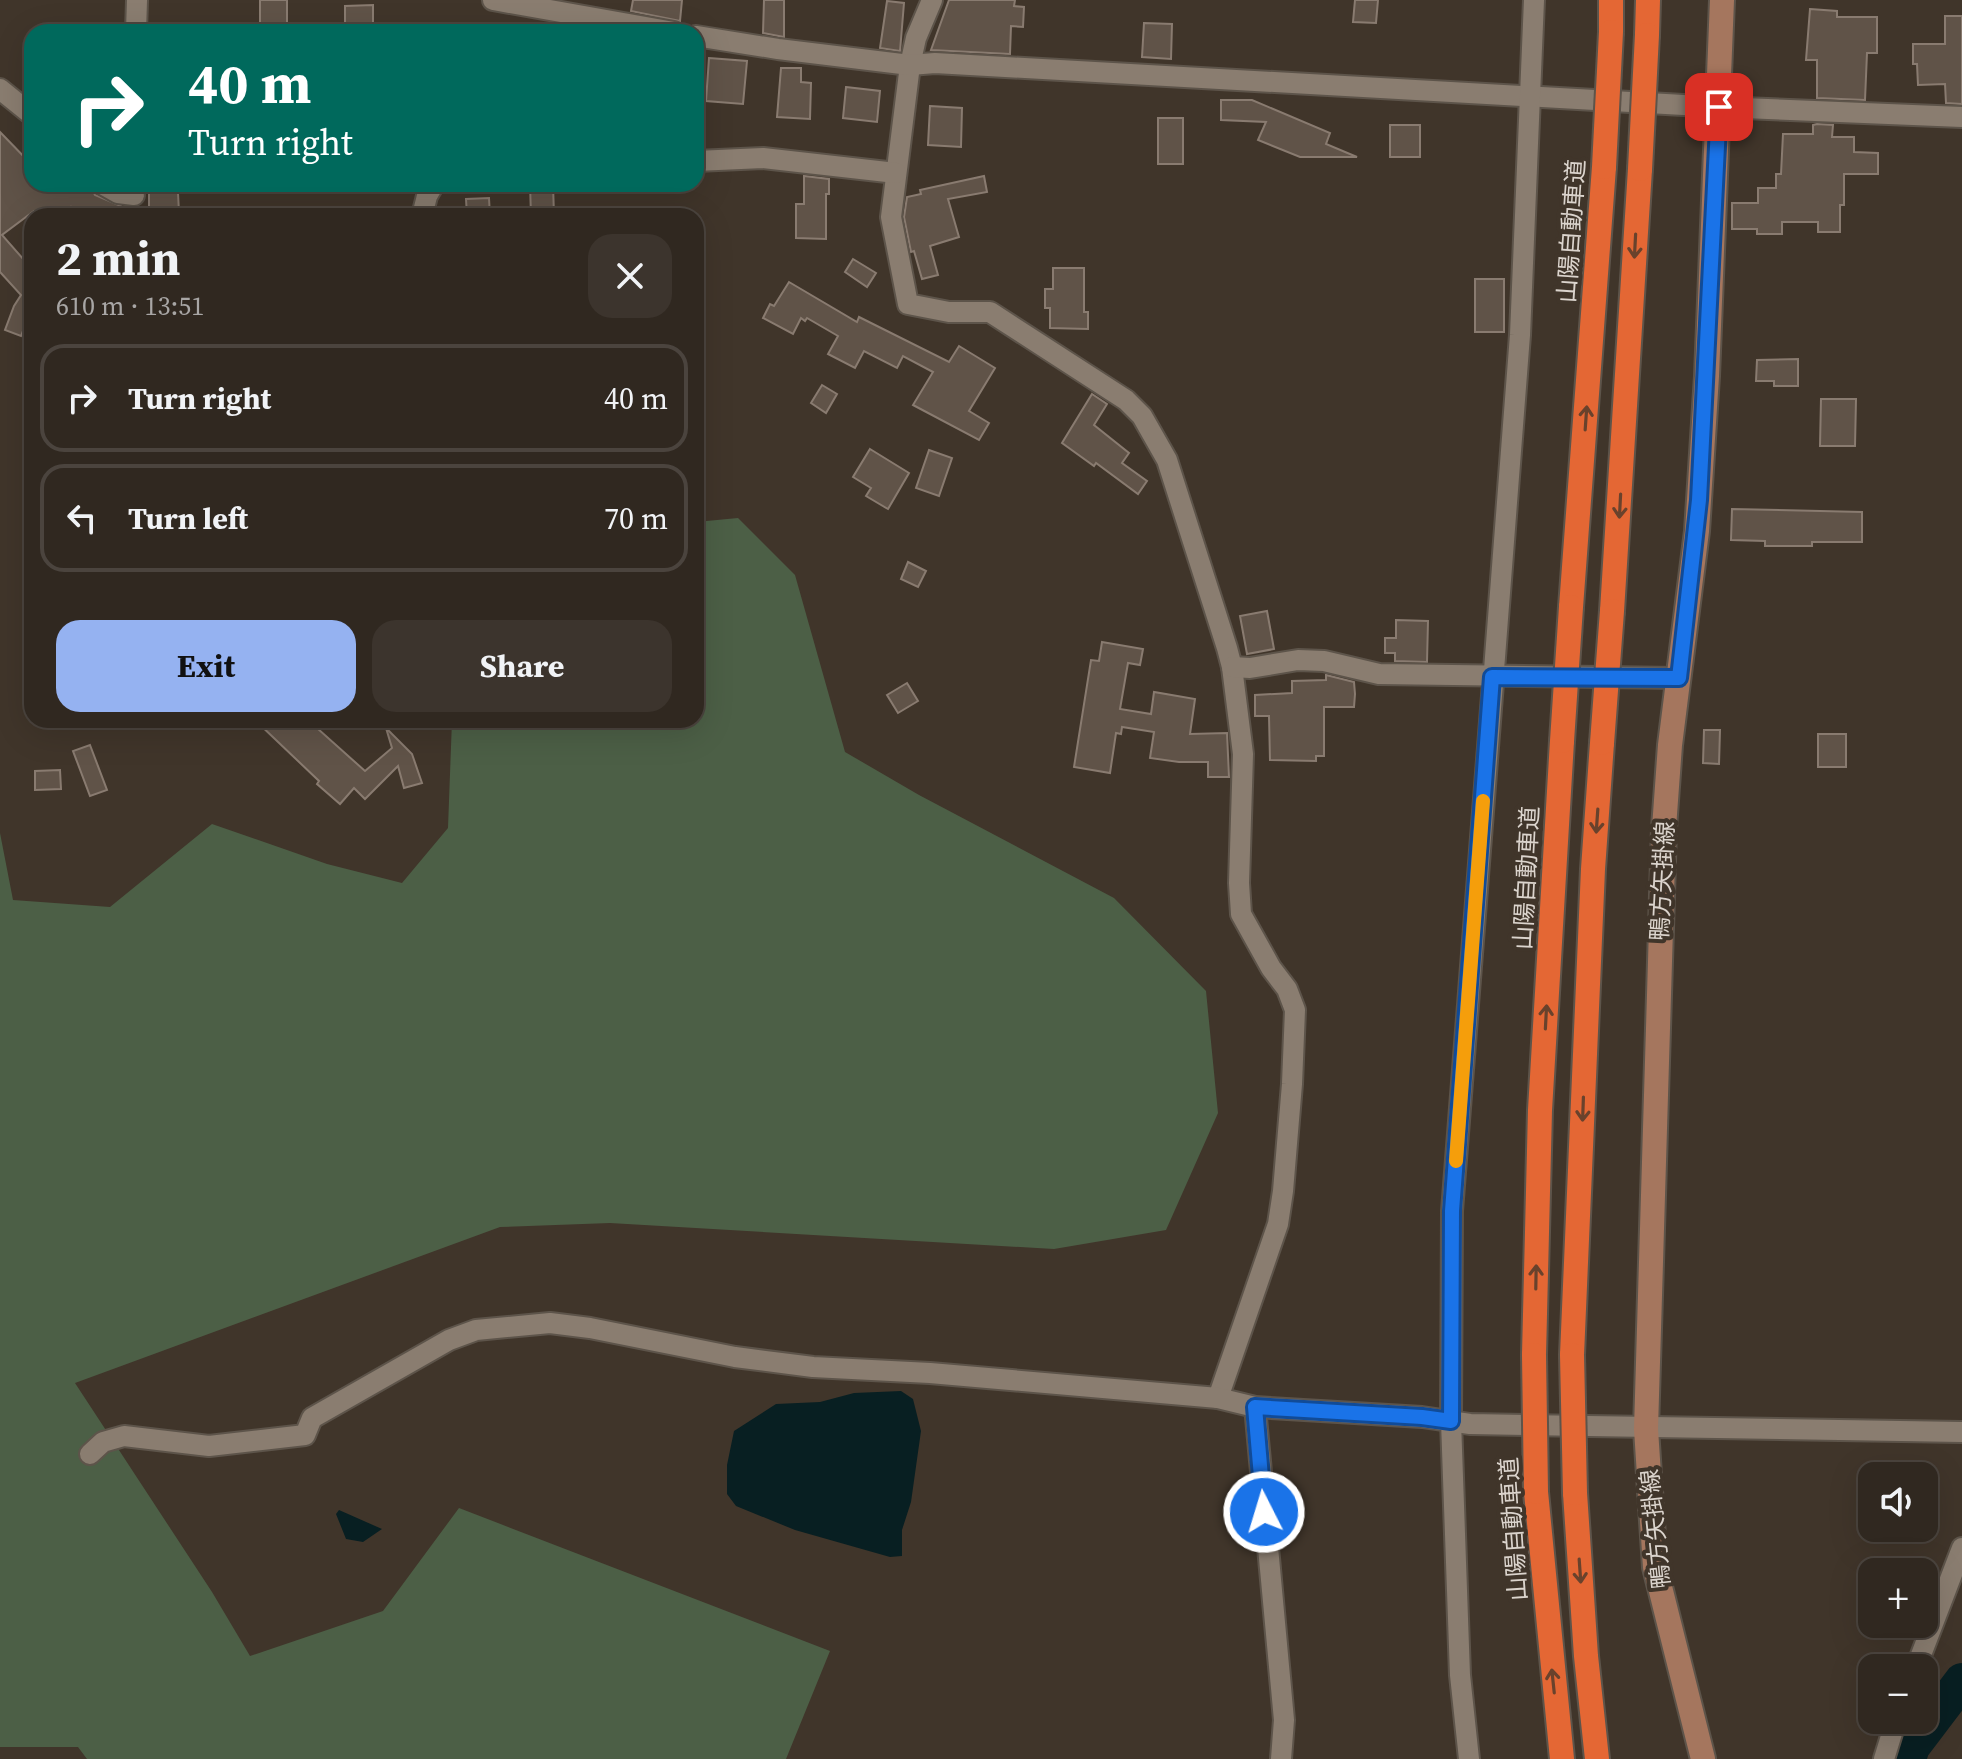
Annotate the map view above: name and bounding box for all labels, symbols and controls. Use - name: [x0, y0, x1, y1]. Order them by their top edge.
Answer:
- text: 40 m: [188, 45, 311, 122]
- icon: right: [56, 56, 160, 160]
- pin: [1685, 73, 1753, 141]
- icon: arrive: [1697, 85, 1741, 129]
- text: Turn right: [188, 118, 353, 167]
- street label: 山陽自動車道: [1550, 158, 1592, 304]
- text: 2 min: [56, 225, 181, 291]
- one-way arrow: [1627, 232, 1642, 259]
- button: close: [588, 234, 672, 318]
- text: 610 m · 13:51: [56, 288, 204, 324]
- icon: right: [60, 376, 104, 420]
- text: Turn right: [128, 378, 271, 419]
- text: 40 m: [604, 378, 668, 419]
- one-way arrow: [1578, 405, 1593, 432]
- one-way arrow: [1612, 492, 1627, 519]
- icon: left: [60, 496, 104, 540]
- text: Turn left: [128, 498, 248, 539]
- text: 70 m: [604, 498, 668, 539]
- button: Exit: [56, 620, 356, 712]
- button: Share: [372, 620, 672, 712]
- street label: 山陽自動車道: [1506, 805, 1546, 951]
- one-way arrow: [1589, 807, 1604, 834]
- street label: 鴨方矢掛線: [1642, 820, 1682, 942]
- one-way arrow: [1539, 1004, 1554, 1031]
- one-way arrow: [1575, 1095, 1590, 1122]
- one-way arrow: [1528, 1264, 1544, 1291]
- street label: 山陽自動車道: [1492, 1456, 1534, 1602]
- map controls: [1858, 1462, 1938, 1734]
- button: sound: [1858, 1462, 1938, 1542]
- street label: 鴨方矢掛線: [1632, 1468, 1678, 1590]
- position arrow: [1222, 1470, 1306, 1554]
- one-way arrow: [1573, 1557, 1588, 1583]
- button: +: [1858, 1558, 1938, 1638]
- button: −: [1858, 1654, 1938, 1734]
- one-way arrow: [1546, 1669, 1561, 1695]

